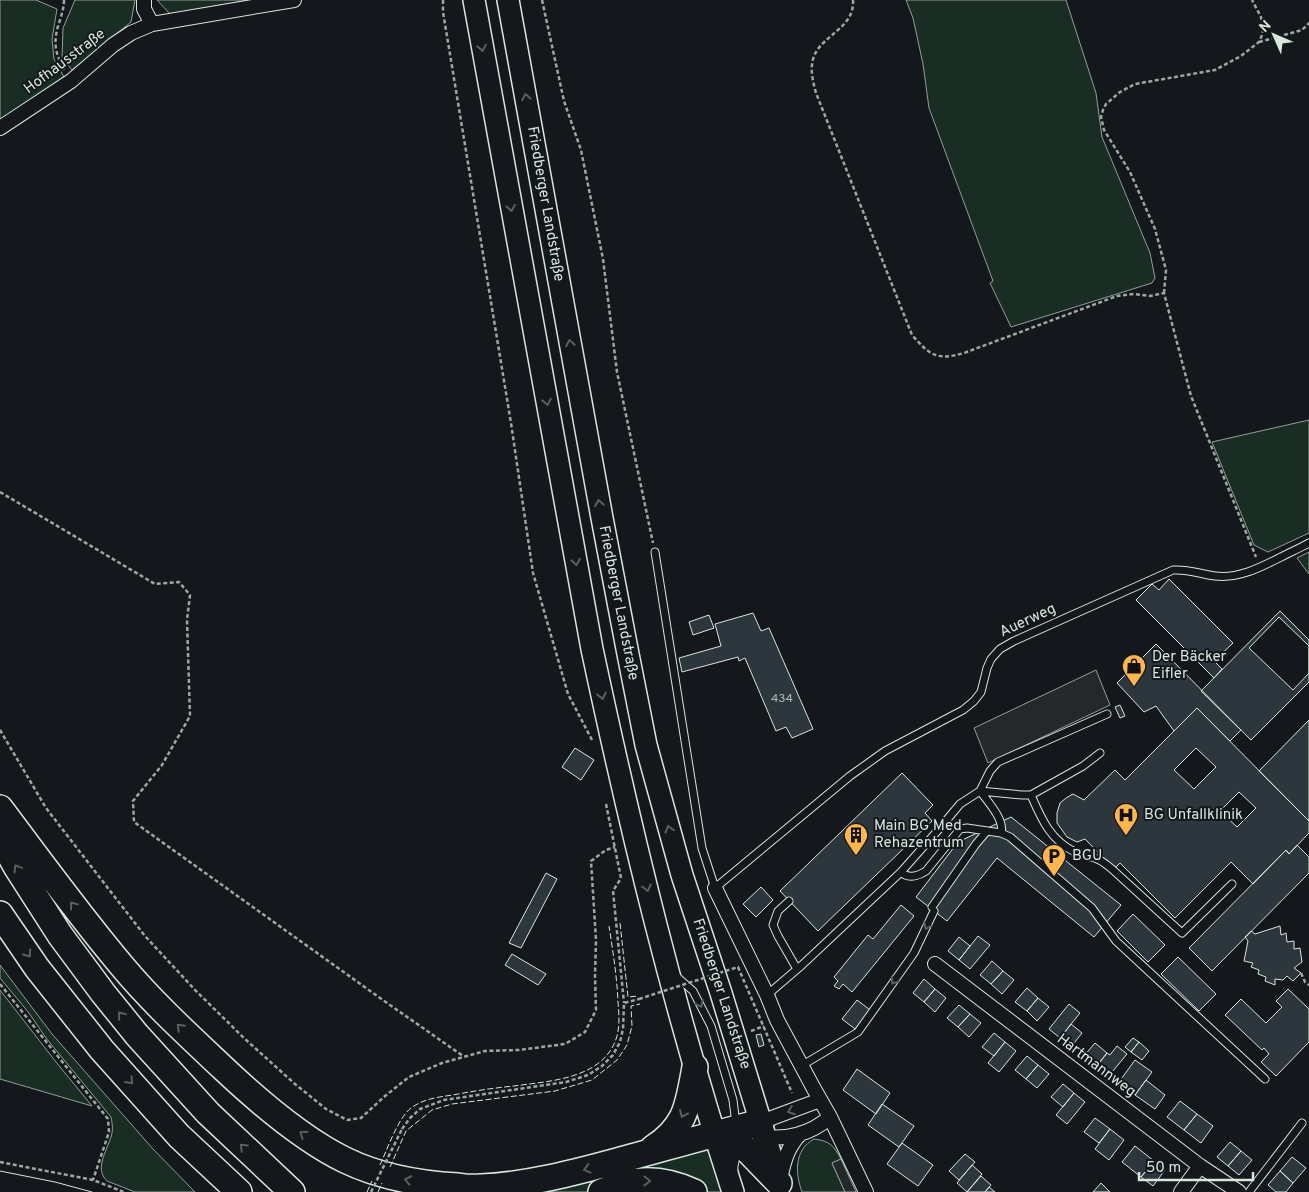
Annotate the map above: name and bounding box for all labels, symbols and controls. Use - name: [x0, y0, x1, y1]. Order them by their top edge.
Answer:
- north arrow: [1249, 10, 1299, 60]
- text: N: [1256, 17, 1275, 36]
- street label: Hofhausstraße: [20, 25, 110, 99]
- one-way arrow: [477, 44, 487, 52]
- one-way arrow: [521, 93, 531, 102]
- street label: Friedberger Landstraße: [522, 125, 568, 283]
- one-way arrow: [506, 203, 516, 212]
- one-way arrow: [566, 339, 576, 348]
- one-way arrow: [541, 398, 551, 407]
- one-way arrow: [595, 499, 605, 508]
- street label: Friedberger Landstraße: [594, 524, 642, 682]
- one-way arrow: [571, 558, 581, 566]
- street label: Auerweg: [997, 600, 1059, 642]
- place label: Der Bäcker Eifler: [1152, 648, 1227, 684]
- shop icon: Der Bäcker Eifler: [1121, 653, 1147, 687]
- house number: 434: [771, 691, 793, 707]
- one-way arrow: [596, 692, 607, 701]
- hospital icon: BG Unfallklinik: [1113, 802, 1139, 836]
- place label: BG Unfallklinik: [1144, 806, 1243, 825]
- place label: Main BG Med Rehazentrum: [874, 817, 964, 853]
- building icon: Main BG Med Rehazentrum: [843, 822, 869, 856]
- one-way arrow: [664, 825, 674, 833]
- parking icon: BGU: [1041, 843, 1067, 877]
- place label: BGU: [1072, 847, 1102, 866]
- one-way arrow: [14, 865, 24, 874]
- one-way arrow: [641, 883, 652, 892]
- one-way arrow: [70, 901, 79, 911]
- street label: Friedberger Landstraße: [688, 916, 754, 1072]
- one-way arrow: [923, 921, 934, 930]
- one-way arrow: [22, 949, 31, 958]
- one-way arrow: [891, 976, 900, 985]
- one-way arrow: [694, 999, 704, 1008]
- one-way arrow: [119, 1012, 127, 1021]
- one-way arrow: [177, 1024, 186, 1033]
- street label: Hartmannweg: [1053, 1030, 1139, 1102]
- one-way arrow: [124, 1076, 133, 1085]
- one-way arrow: [787, 1105, 795, 1115]
- one-way arrow: [680, 1109, 690, 1118]
- one-way arrow: [299, 1130, 308, 1140]
- one-way arrow: [240, 1144, 249, 1153]
- scale bar: [1139, 1150, 1253, 1182]
- text: 50 m: [1146, 1159, 1181, 1178]
- one-way arrow: [582, 1163, 591, 1174]
- one-way arrow: [404, 1175, 413, 1186]
- one-way arrow: [644, 1176, 651, 1186]

